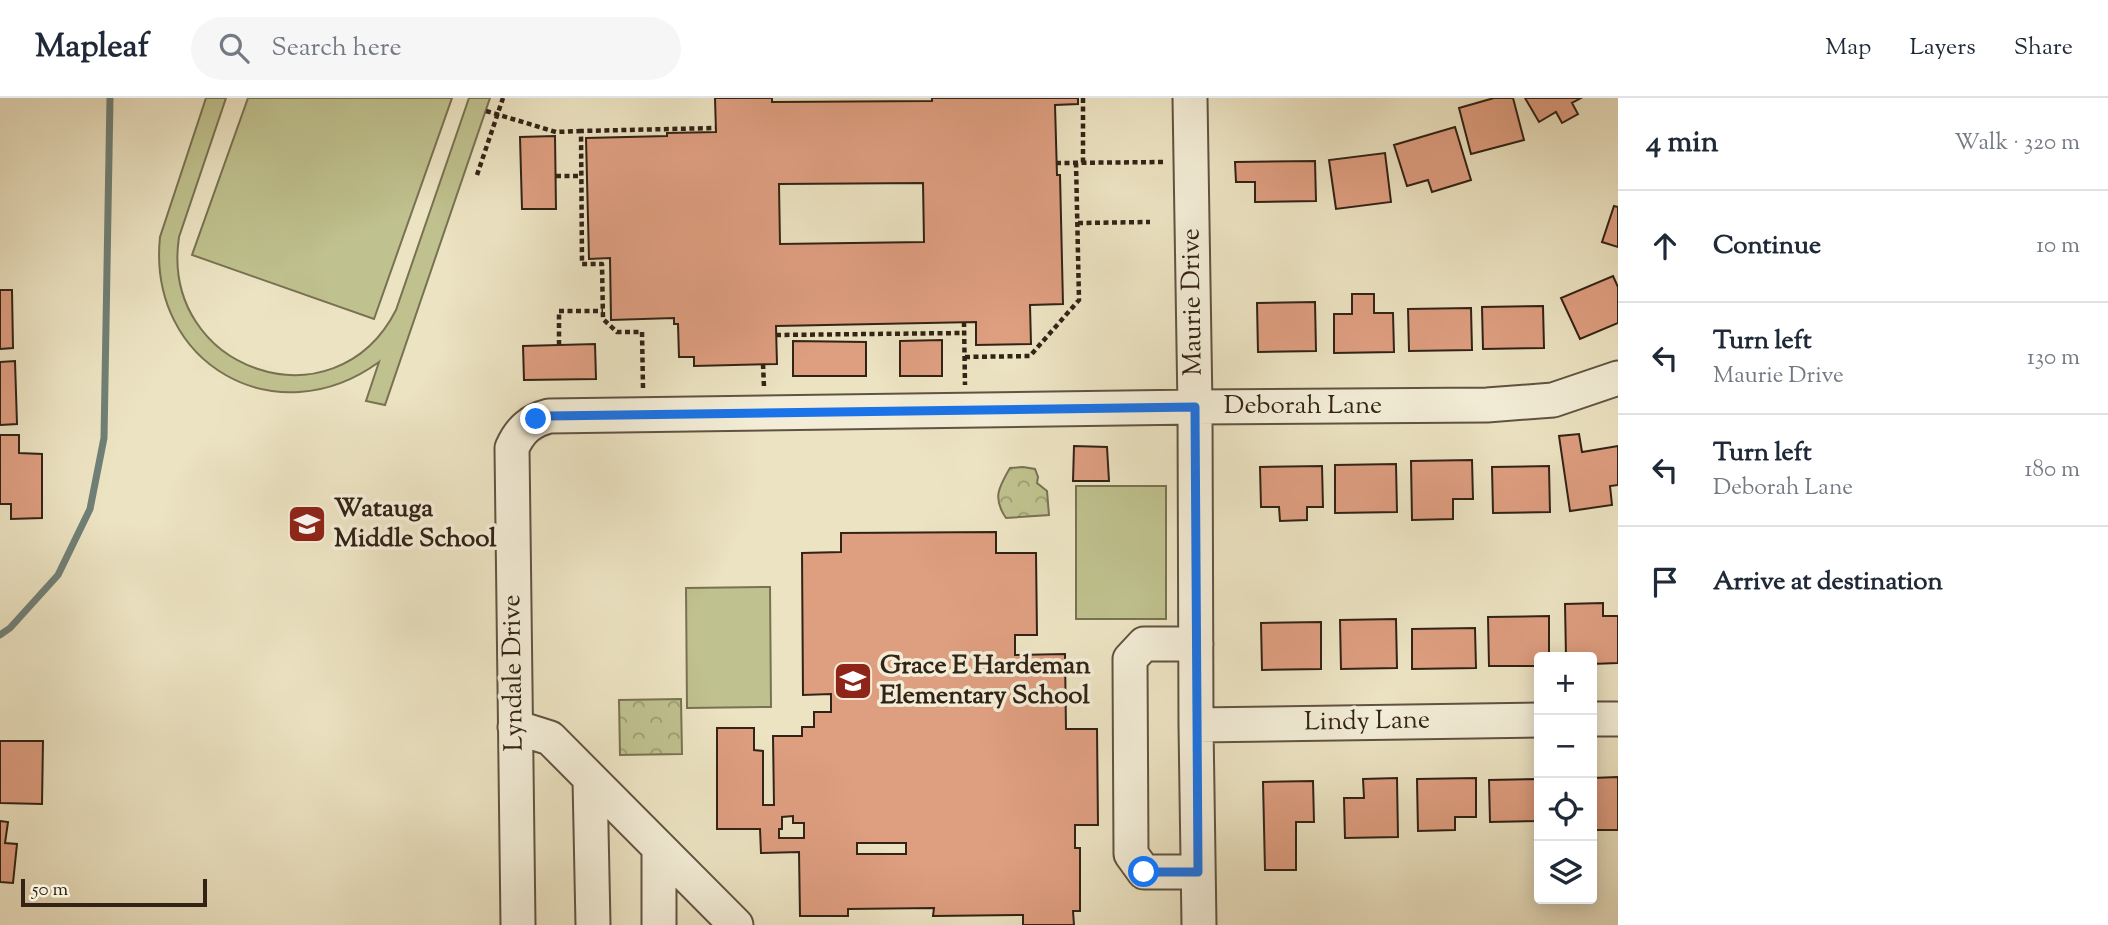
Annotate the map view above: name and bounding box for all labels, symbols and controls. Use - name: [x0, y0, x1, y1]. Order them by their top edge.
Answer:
- search box: [191, 17, 681, 80]
- text: Mapleaf: [35, 24, 149, 72]
- icon: search: [215, 29, 253, 67]
- text: Search here: [271, 30, 402, 67]
- text: Map: [1825, 31, 1871, 65]
- text: Layers: [1909, 31, 1976, 65]
- text: Share: [2014, 31, 2073, 65]
- text: 4 min: [1646, 122, 1719, 165]
- text: Walk · 320 m: [1954, 127, 2080, 160]
- icon: ahead: [1646, 227, 1684, 265]
- street label: Maurie Drive: [1173, 228, 1213, 376]
- text: Continue: [1713, 228, 1821, 265]
- text: 10 m: [2036, 230, 2080, 263]
- text: Turn left: [1713, 323, 1812, 360]
- icon: left: [1646, 339, 1684, 377]
- text: 130 m: [2027, 342, 2080, 375]
- text: Maurie Drive: [1713, 360, 1844, 393]
- street label: Deborah Lane: [1224, 388, 1382, 425]
- route end: [520, 403, 551, 434]
- text: Turn left: [1713, 435, 1812, 472]
- icon: left: [1646, 451, 1684, 489]
- text: 180 m: [2025, 454, 2080, 487]
- text: Deborah Lane: [1713, 472, 1853, 505]
- place label: Watauga Middle School: [334, 491, 497, 558]
- school or university icon: Watauga Middle School: [286, 503, 328, 545]
- icon: arrive: [1646, 563, 1684, 601]
- text: Arrive at destination: [1713, 564, 1943, 601]
- street label: Lyndale Drive: [494, 594, 534, 752]
- place label: Grace E Hardeman Elementary School: [880, 648, 1091, 715]
- map controls: [1534, 652, 1597, 904]
- button: +: [1534, 652, 1597, 715]
- school or university icon: Grace E Hardeman Elementary School: [832, 660, 874, 702]
- street label: Lindy Lane: [1304, 702, 1430, 742]
- button: −: [1534, 715, 1597, 778]
- button: locate: [1534, 778, 1597, 841]
- button: layers: [1534, 841, 1597, 904]
- route start: [1128, 856, 1159, 887]
- scale bar: [21, 876, 206, 908]
- text: 50 m: [32, 877, 68, 904]

